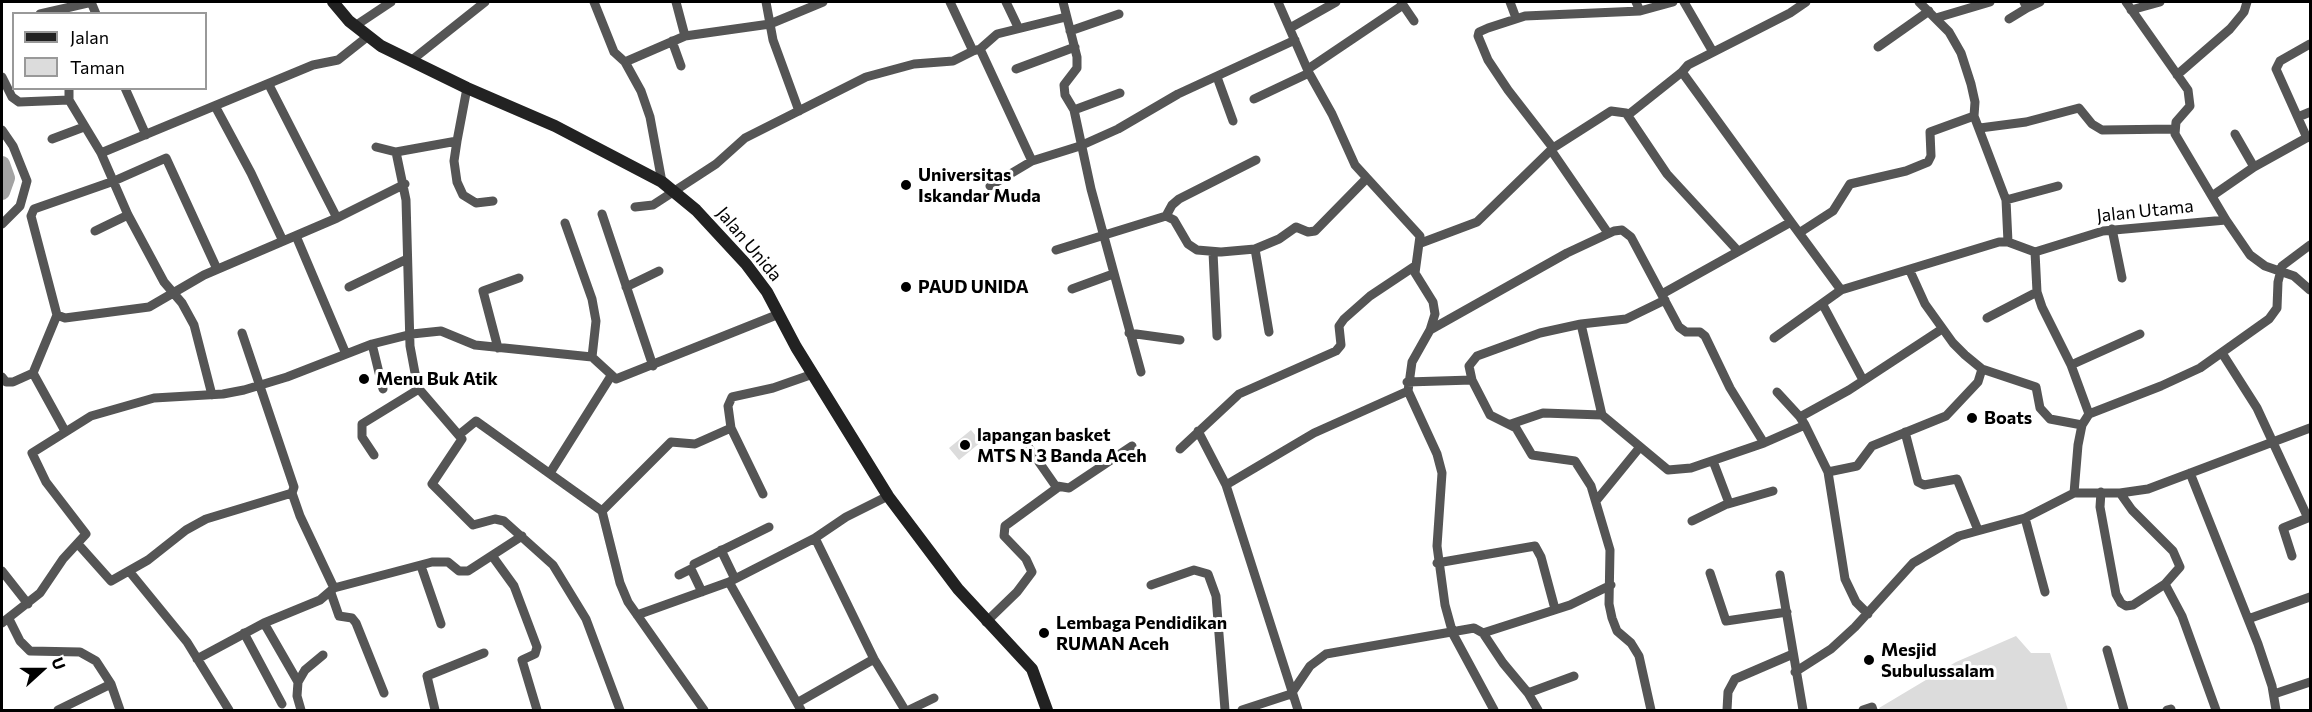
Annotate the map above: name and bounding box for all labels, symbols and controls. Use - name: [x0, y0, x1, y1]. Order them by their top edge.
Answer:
- legend: [12, 12, 207, 90]
- text: Jalan: [70, 26, 109, 48]
- text: Taman: [70, 56, 125, 78]
- place label: Universitas Iskandar Muda: [918, 164, 1041, 207]
- marker: Universitas Iskandar Muda: [899, 178, 913, 192]
- street label: Jalan Utama: [2095, 195, 2195, 227]
- street label: Jalan Unida: [712, 202, 786, 286]
- place label: PAUD UNIDA: [918, 276, 1029, 298]
- marker: PAUD UNIDA: [899, 280, 913, 294]
- place label: Menu Buk Atik: [376, 368, 498, 390]
- marker: Menu Buk Atik: [357, 372, 371, 386]
- place label: Boats: [1984, 407, 2032, 429]
- marker: Boats: [1965, 411, 1979, 425]
- place label: lapangan basket MTS N 3 Banda Aceh: [977, 424, 1147, 466]
- marker: lapangan basket MTS N 3 Banda Aceh: [958, 438, 972, 452]
- place label: Lembaga Pendidikan RUMAN Aceh: [1056, 612, 1227, 654]
- marker: Lembaga Pendidikan RUMAN Aceh: [1037, 626, 1051, 640]
- place label: Mesjid Subulussalam: [1881, 639, 1994, 682]
- north arrow: [12, 640, 72, 700]
- marker: Mesjid Subulussalam: [1862, 653, 1876, 667]
- text: U: [48, 655, 70, 672]

